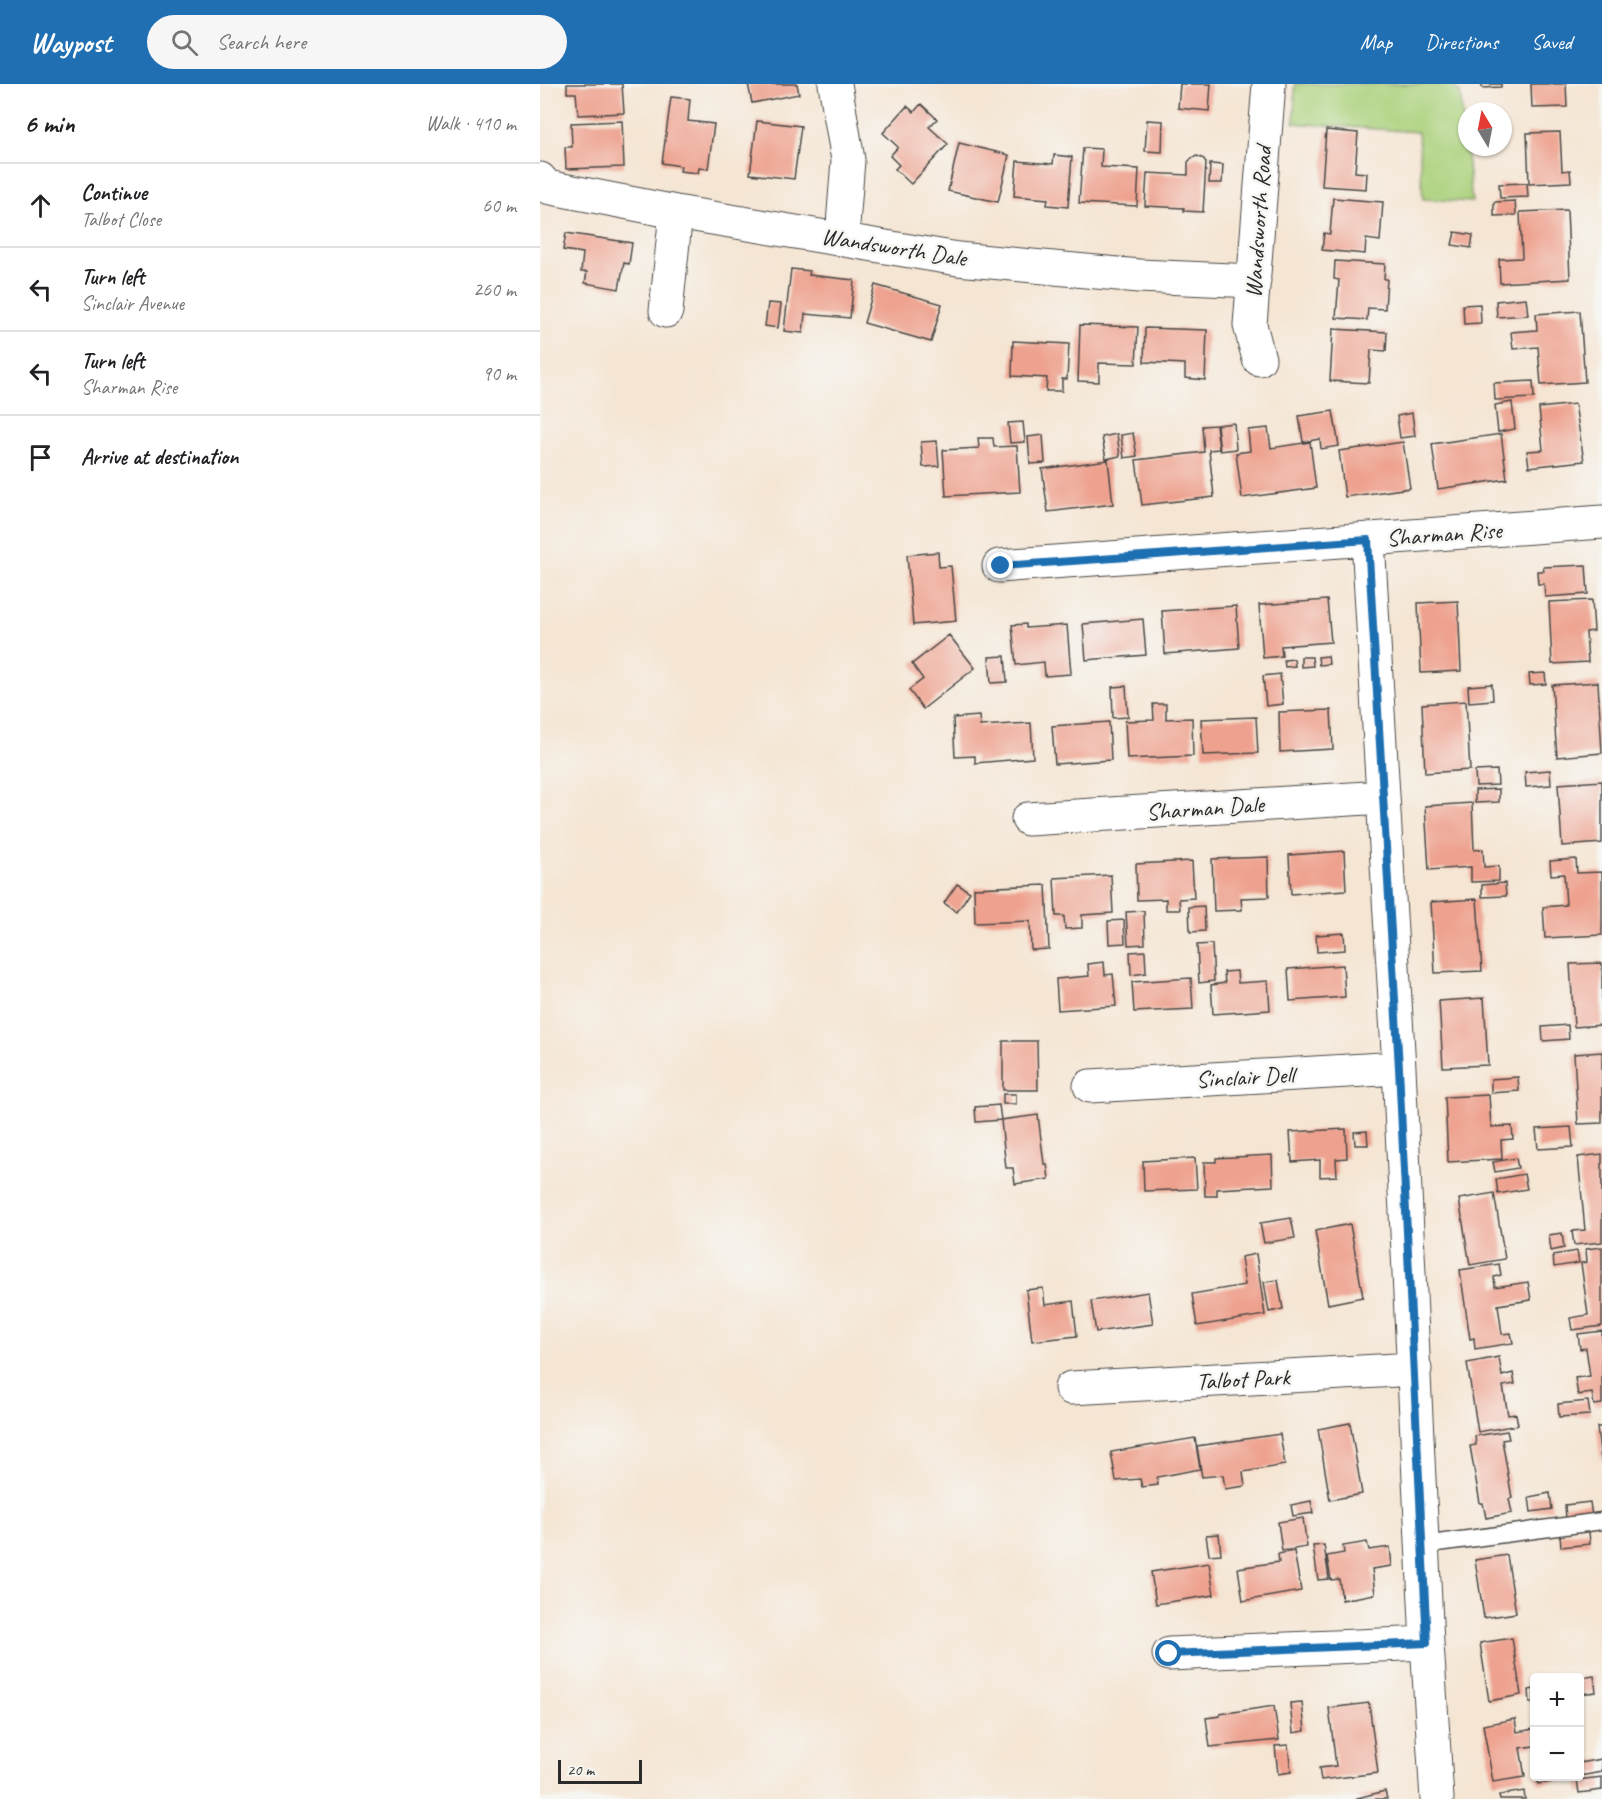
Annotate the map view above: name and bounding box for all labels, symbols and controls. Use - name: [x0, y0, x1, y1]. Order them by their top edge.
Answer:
- search box: [147, 15, 567, 69]
- text: Waypost: [30, 25, 111, 60]
- icon: search: [168, 26, 201, 59]
- text: Search here: [216, 28, 306, 56]
- text: Map: [1360, 29, 1392, 55]
- text: Directions: [1425, 29, 1498, 55]
- text: Saved: [1531, 29, 1572, 55]
- north arrow: [1458, 102, 1512, 156]
- text: 6 min: [24, 107, 74, 140]
- text: Walk · 410 m: [426, 111, 516, 136]
- street label: Wandsworth Road: [1238, 142, 1279, 299]
- text: Continue: [81, 179, 147, 207]
- icon: ahead: [24, 189, 57, 222]
- text: 60 m: [482, 193, 516, 218]
- text: Talbot Close: [81, 207, 161, 232]
- street label: Wandsworth Dale: [819, 221, 971, 274]
- text: Turn left: [81, 263, 145, 291]
- icon: left: [24, 273, 57, 306]
- text: 260 m: [473, 277, 516, 302]
- text: Sinclair Avenue: [81, 291, 184, 316]
- text: Turn left: [81, 347, 145, 375]
- icon: left: [24, 357, 57, 390]
- text: 90 m: [482, 361, 516, 386]
- text: Sharman Rise: [81, 375, 177, 400]
- icon: arrive: [24, 441, 57, 474]
- text: Arrive at destination: [81, 443, 238, 471]
- street label: Sharman Rise: [1385, 515, 1505, 553]
- route end: [987, 552, 1013, 578]
- street label: Sharman Dale: [1145, 789, 1267, 827]
- street label: Sinclair Dell: [1195, 1059, 1299, 1095]
- street label: Talbot Park: [1196, 1361, 1293, 1396]
- route start: [1155, 1640, 1181, 1666]
- map controls: [1530, 1673, 1584, 1781]
- button: +: [1530, 1673, 1584, 1727]
- button: −: [1530, 1727, 1584, 1781]
- scale bar: [558, 1757, 642, 1784]
- text: 20 m: [567, 1760, 594, 1780]

